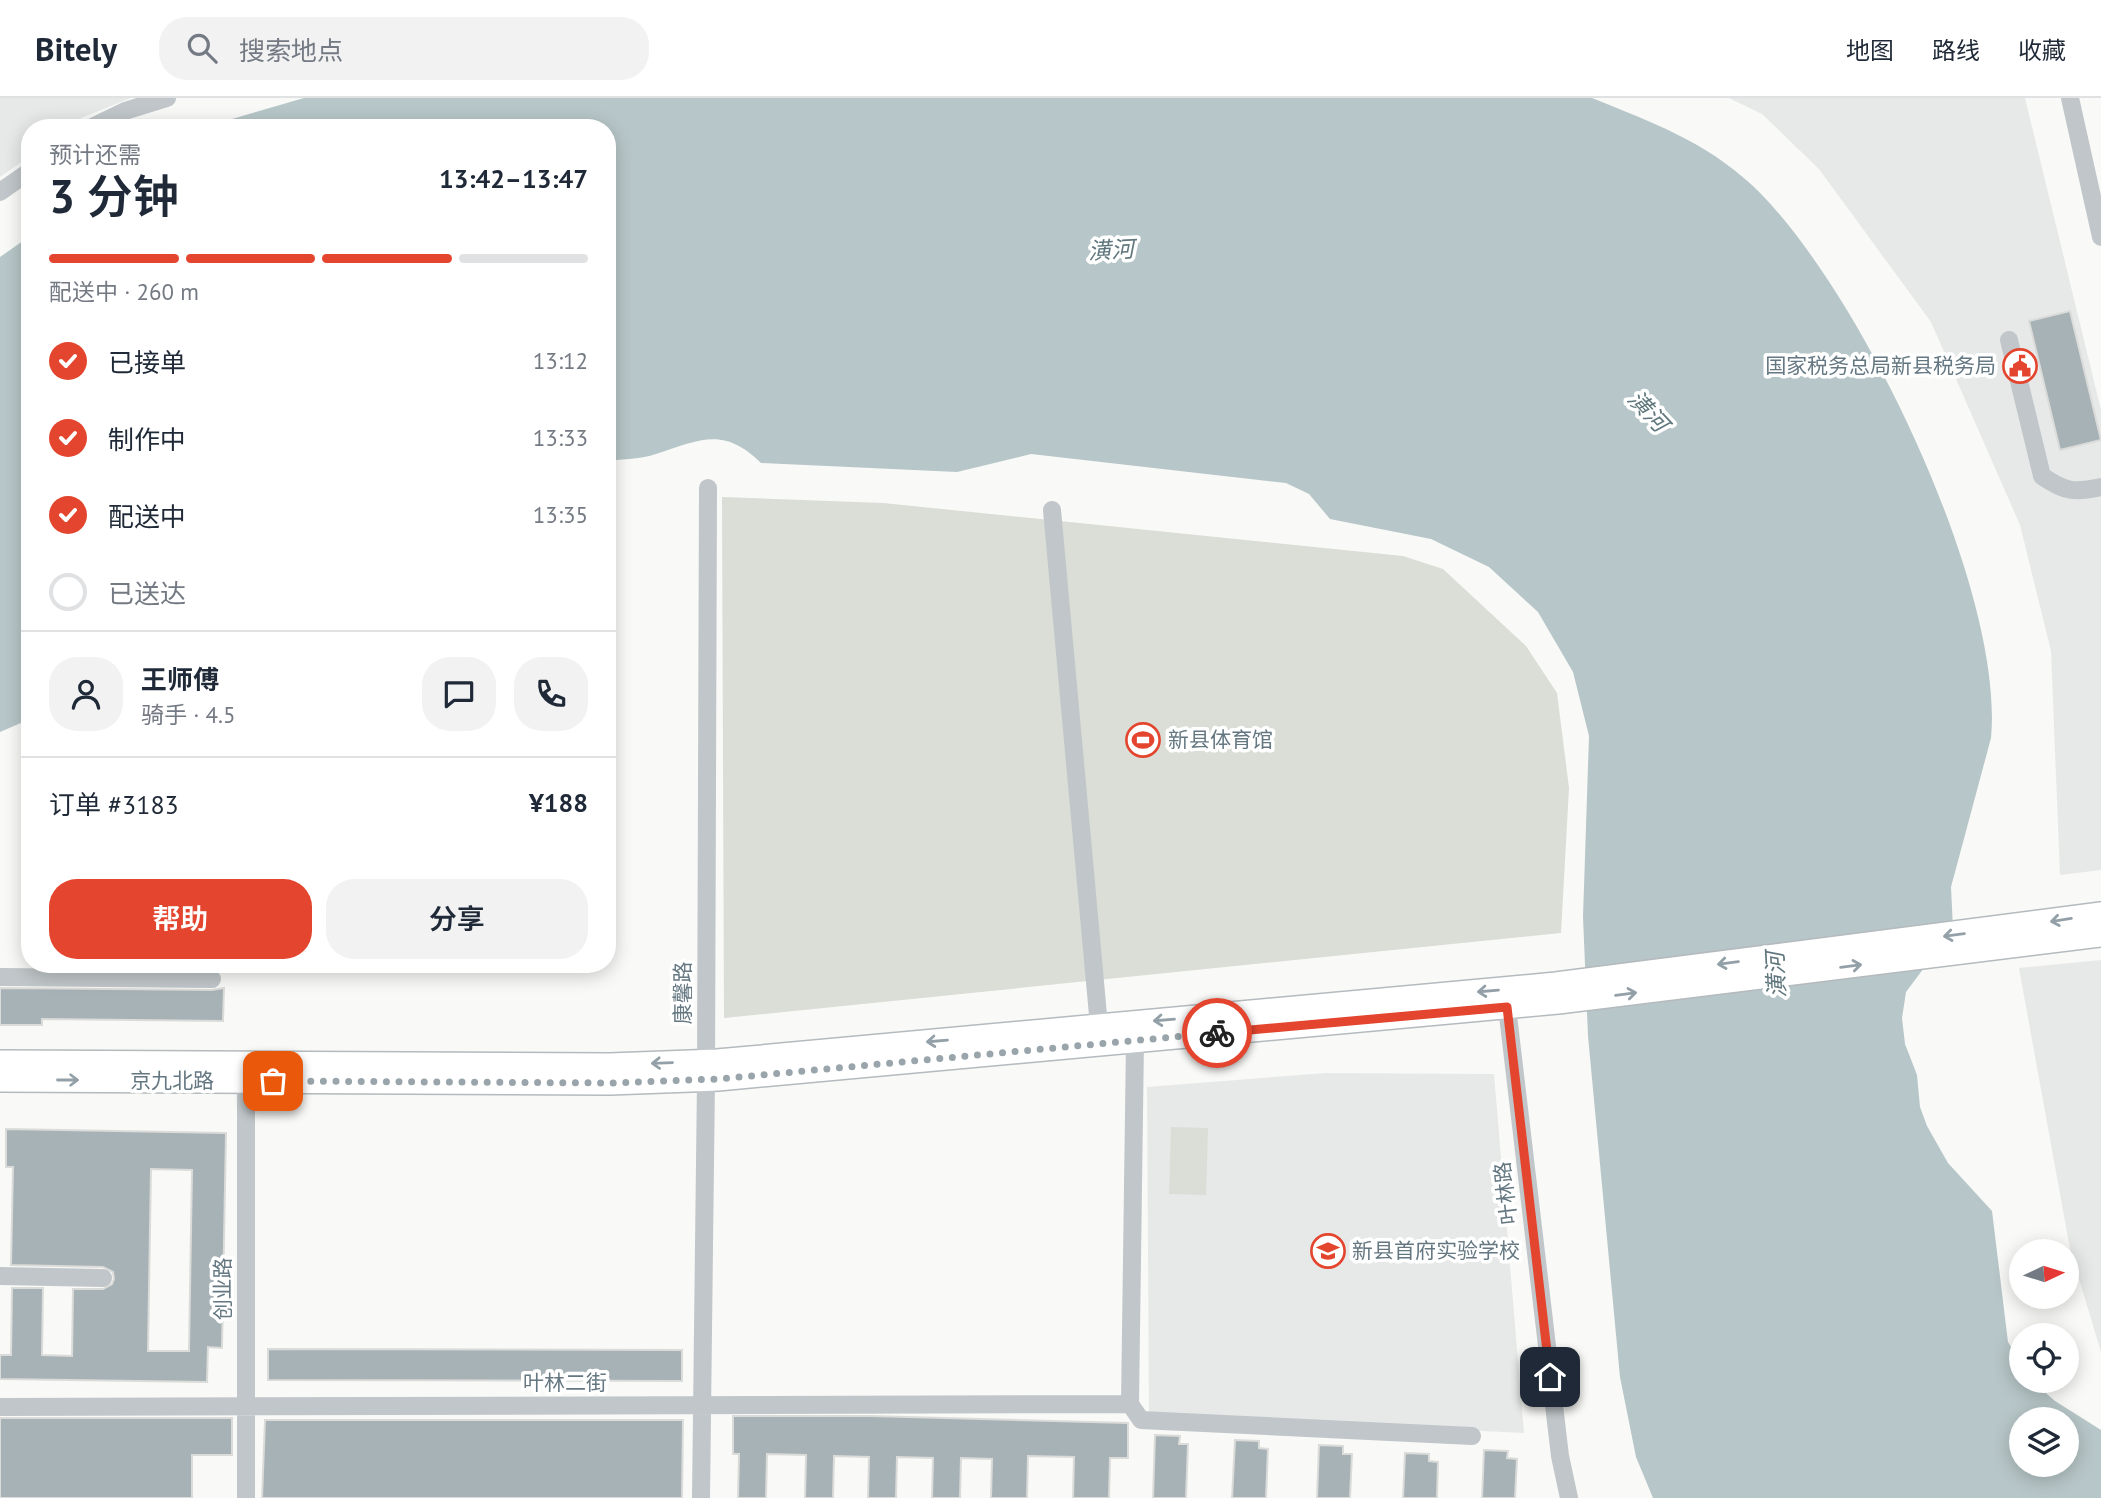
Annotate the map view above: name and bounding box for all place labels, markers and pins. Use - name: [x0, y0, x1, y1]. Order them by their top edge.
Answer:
- public building icon: 国家税务总局新县税务局: [2001, 347, 2039, 385]
- place label: 国家税务总局新县税务局: [1765, 352, 1996, 379]
- sports icon: 新县体育馆: [1124, 721, 1162, 759]
- place label: 新县体育馆: [1168, 726, 1273, 753]
- pin: [243, 1051, 303, 1111]
- school or university icon: 新县首府实验学校: [1309, 1232, 1347, 1270]
- place label: 新县首府实验学校: [1352, 1237, 1520, 1264]
- pin: [1520, 1347, 1580, 1407]

